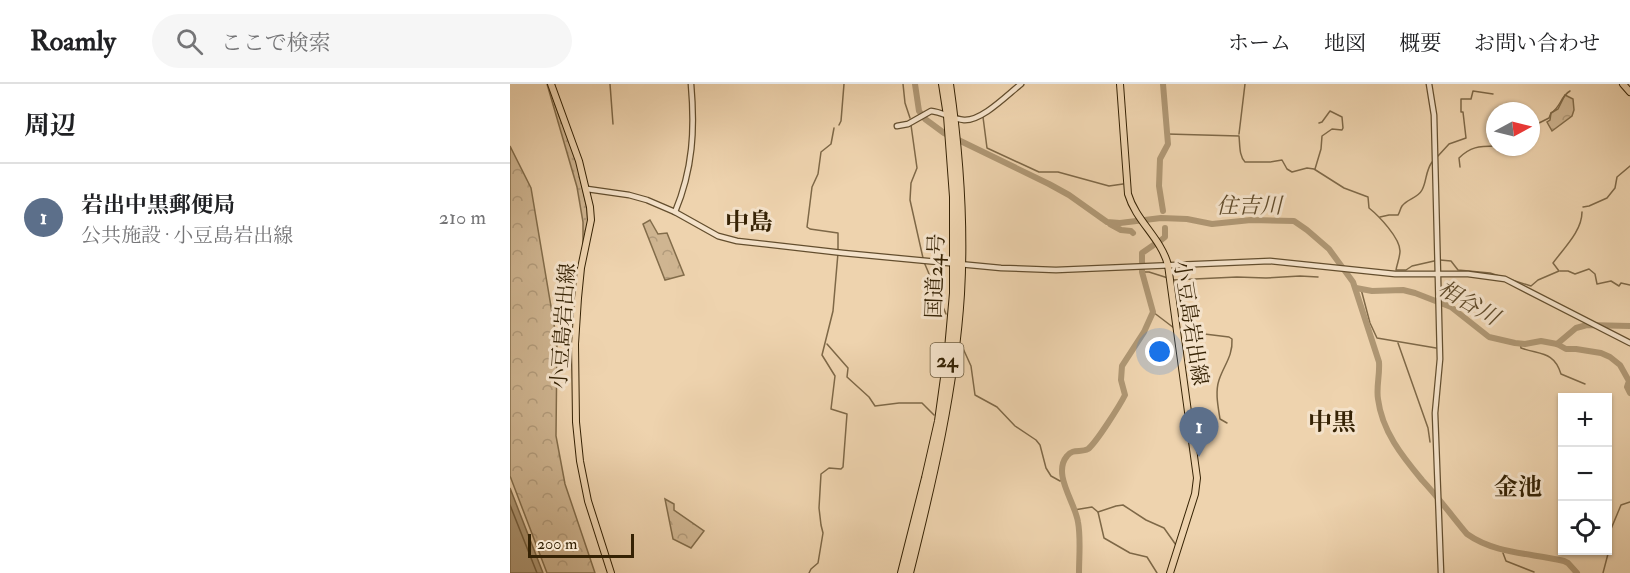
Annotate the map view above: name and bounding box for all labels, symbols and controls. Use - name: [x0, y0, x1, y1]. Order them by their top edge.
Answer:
- search box: [152, 14, 572, 68]
- text: Roamly: [30, 24, 116, 59]
- icon: search: [173, 25, 206, 58]
- text: ここで検索: [221, 29, 331, 57]
- text: ホーム: [1228, 30, 1291, 57]
- text: 地図: [1324, 30, 1366, 57]
- text: 概要: [1399, 30, 1441, 57]
- text: お問い合わせ: [1474, 30, 1600, 57]
- north arrow: [1486, 102, 1540, 156]
- text: 周辺: [24, 110, 76, 142]
- text: 岩出中黒郵便局: [81, 191, 235, 219]
- water label: 住吉川: [1216, 192, 1284, 220]
- text: 1: [40, 205, 47, 230]
- text: 210 m: [439, 205, 486, 230]
- district label: 中島: [725, 207, 773, 238]
- text: 公共施設 · 小豆島岩出線: [81, 223, 293, 248]
- street label: 国道24号: [921, 233, 950, 319]
- street label: 小豆島岩出線: [1167, 259, 1214, 387]
- street label: 小豆島岩出線: [546, 262, 581, 390]
- water label: 相谷川: [1433, 274, 1506, 332]
- your location: [1145, 337, 1174, 366]
- road number: 24: [930, 343, 964, 377]
- map controls: [1558, 393, 1612, 555]
- button: +: [1558, 393, 1612, 447]
- district label: 中黒: [1308, 407, 1356, 438]
- pin: 1: [1180, 408, 1218, 457]
- button: −: [1558, 447, 1612, 501]
- district label: 金池: [1494, 472, 1542, 503]
- button: locate: [1558, 501, 1612, 555]
- scale bar: [528, 531, 634, 558]
- text: 200 m: [537, 534, 577, 554]

